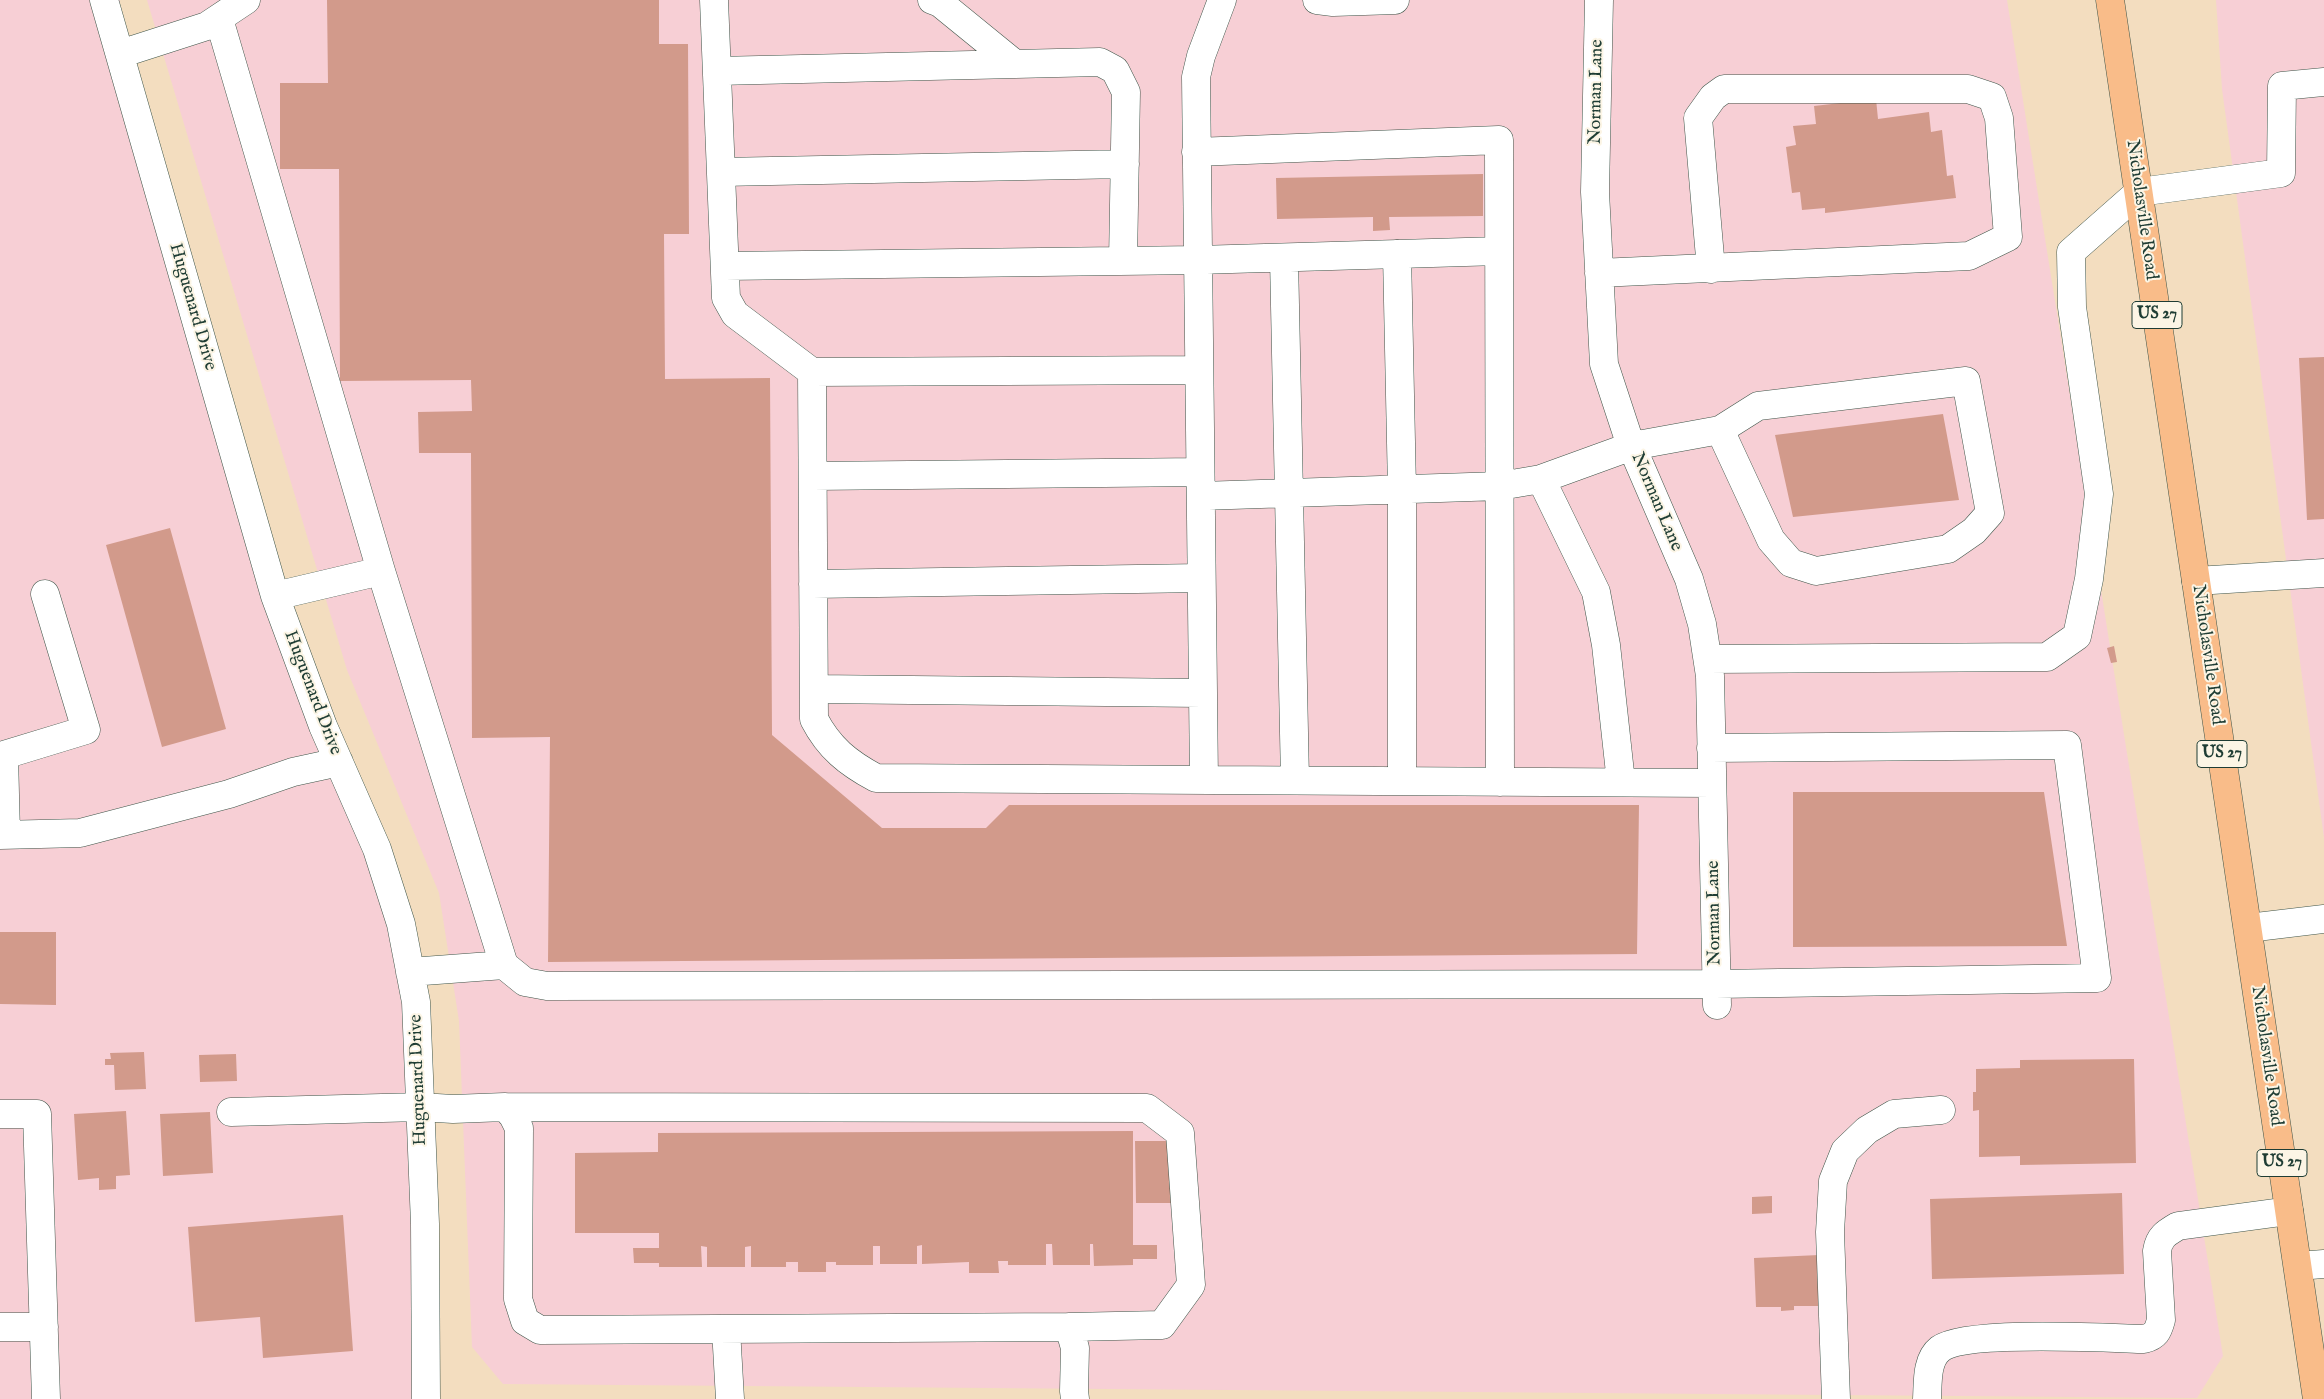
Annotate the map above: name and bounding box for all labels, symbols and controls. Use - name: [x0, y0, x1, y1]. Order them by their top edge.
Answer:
- street label: Norman Lane: [1585, 39, 1609, 145]
- street label: Nicholasville Road: [2120, 138, 2162, 282]
- street label: Huguenard Drive: [164, 241, 220, 373]
- road number: US 27: [2132, 302, 2182, 328]
- street label: Norman Lane: [1626, 449, 1686, 555]
- street label: Nicholasville Road: [2186, 583, 2228, 727]
- street label: Huguenard Drive: [278, 628, 346, 758]
- road number: US 27: [2197, 741, 2247, 768]
- street label: Norman Lane: [1703, 860, 1727, 966]
- street label: Nicholasville Road: [2245, 984, 2287, 1128]
- street label: Huguenard Drive: [406, 1014, 432, 1146]
- road number: US 27: [2257, 1150, 2307, 1176]

